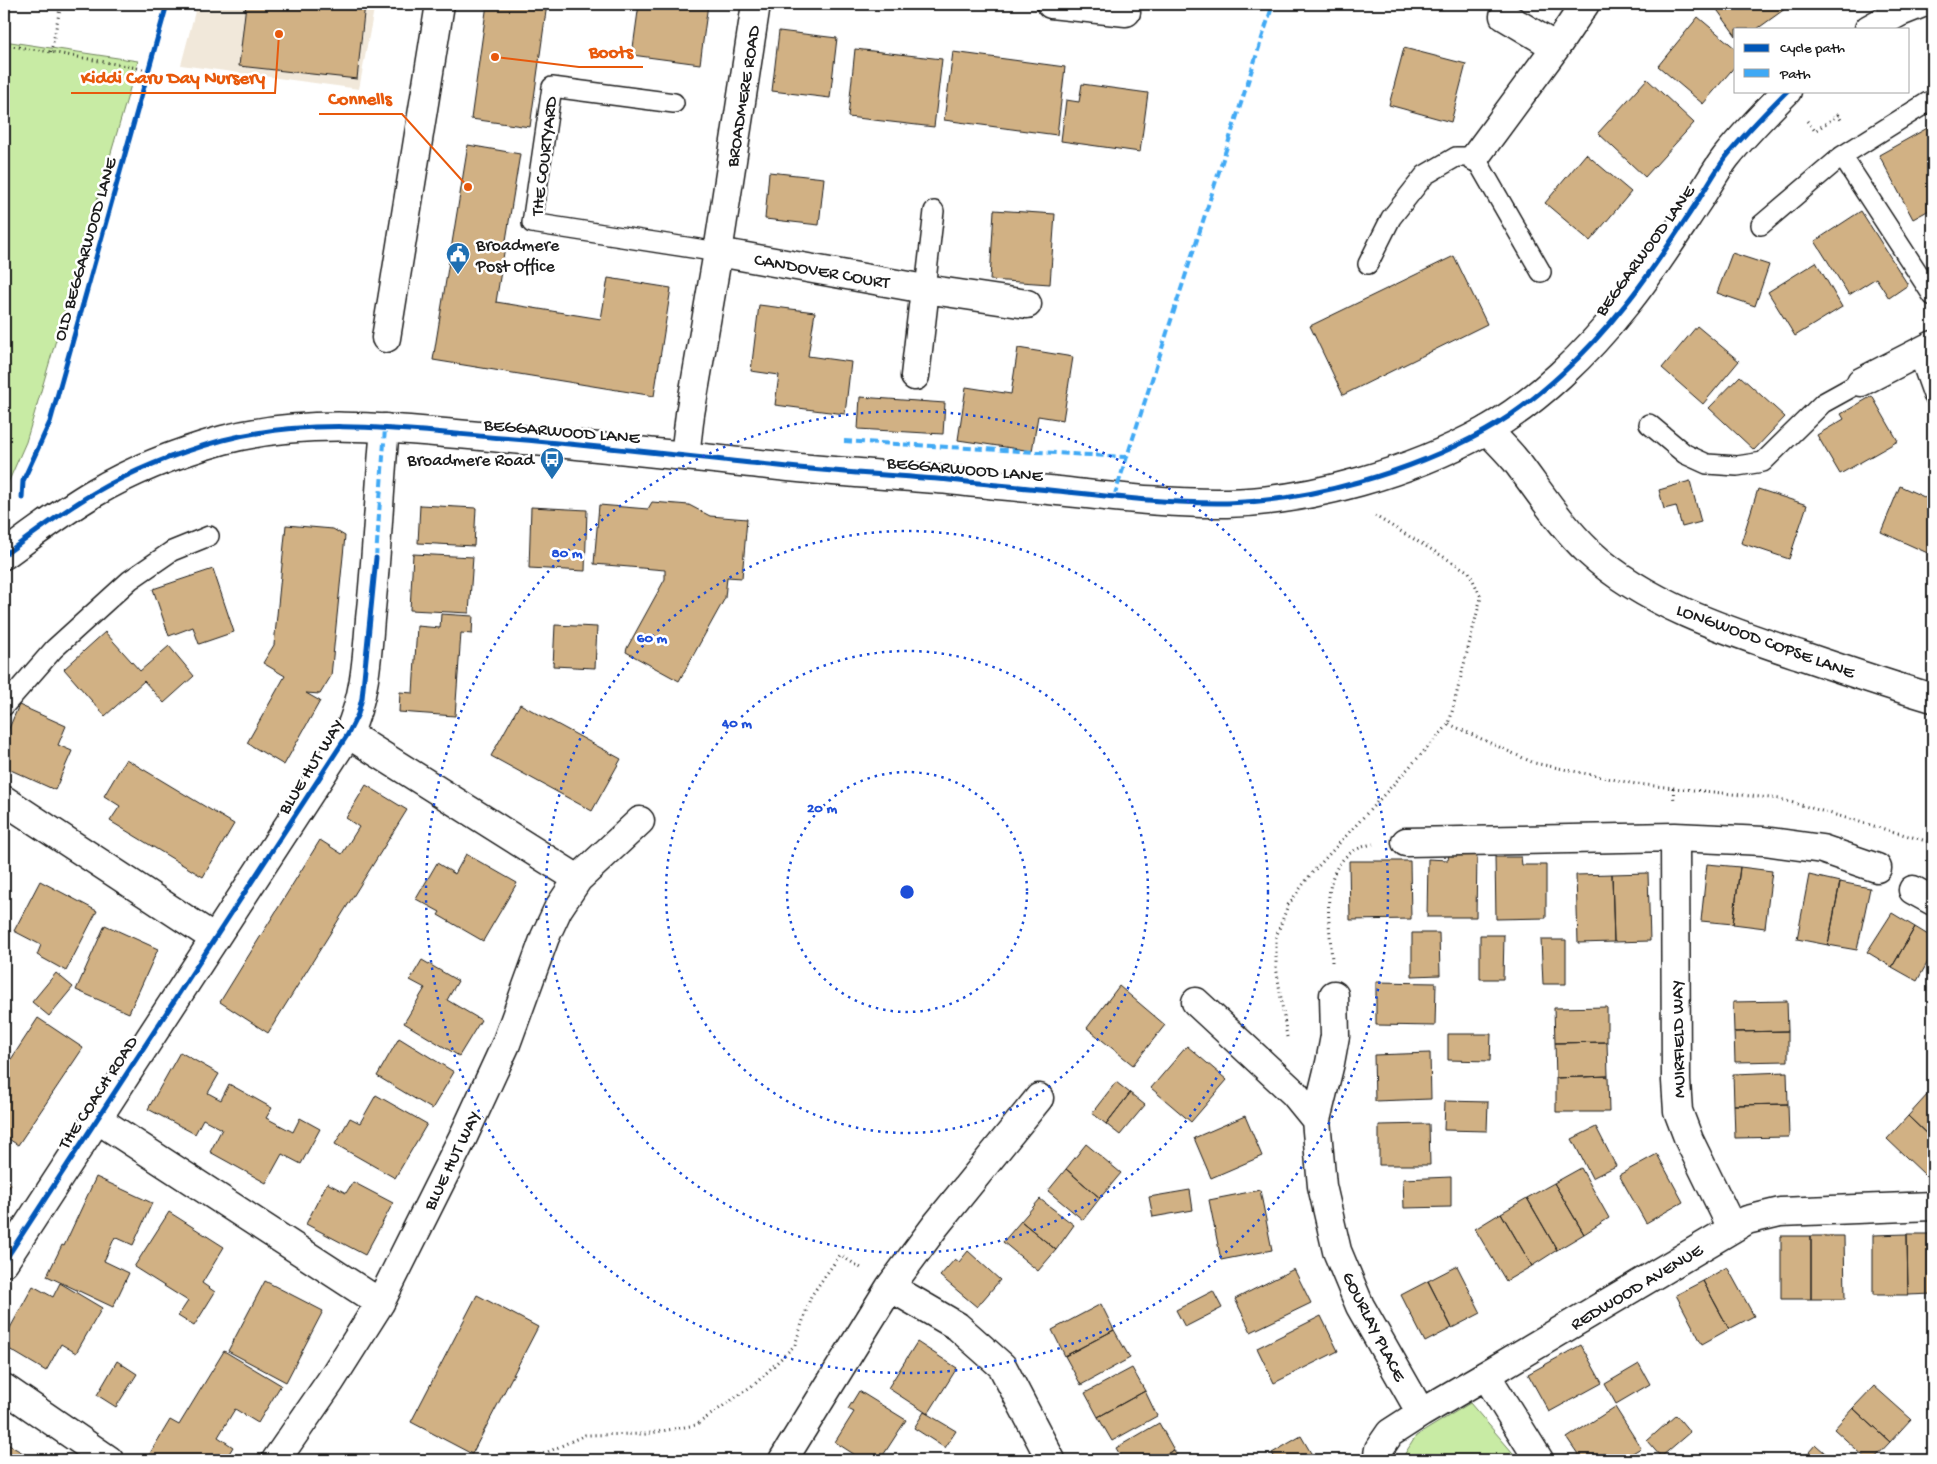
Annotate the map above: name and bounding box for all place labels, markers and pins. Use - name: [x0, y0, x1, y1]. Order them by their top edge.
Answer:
- callout: Boots: [579, 33, 643, 67]
- callout: Kiddi Caru Day Nursery: [71, 59, 275, 93]
- callout: Connells: [319, 80, 402, 114]
- place label: Broadmere Post Office: [475, 236, 560, 278]
- public building icon: Broadmere Post Office: [445, 241, 471, 275]
- bus stop icon: Broadmere Road: [539, 446, 565, 480]
- place label: Broadmere Road: [406, 451, 535, 472]
- centre of rings: [898, 883, 916, 901]

